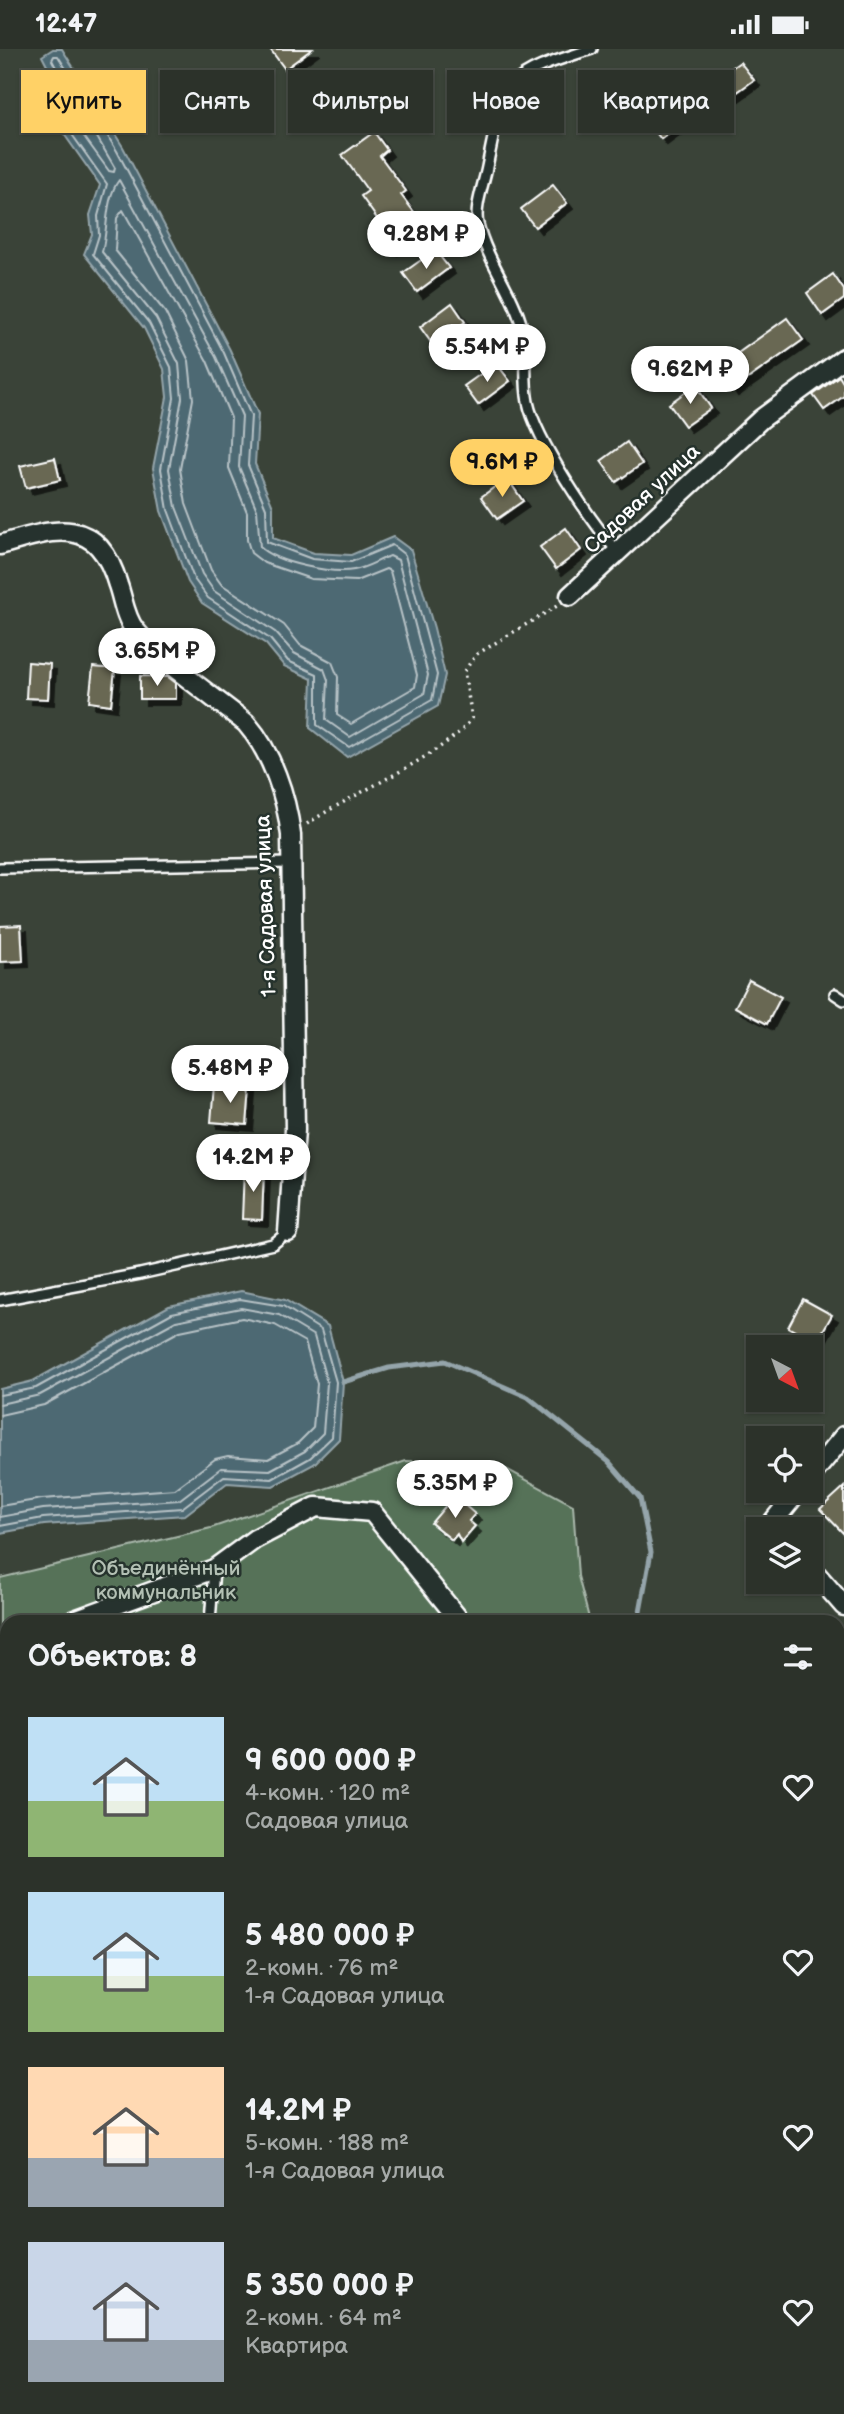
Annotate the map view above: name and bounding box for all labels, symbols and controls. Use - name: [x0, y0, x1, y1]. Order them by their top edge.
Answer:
- text: 12:47: [35, 9, 97, 40]
- chip: Купить: [21, 70, 146, 133]
- chip: Снять: [160, 70, 274, 133]
- chip: Фильтры: [288, 70, 433, 133]
- chip: Новое: [447, 70, 564, 133]
- chip: Квартира: [578, 70, 734, 133]
- pin: 9.28M ₽: [361, 211, 491, 271]
- text: 9.28M ₽: [383, 220, 469, 248]
- pin: 5.54M ₽: [422, 325, 552, 384]
- text: 5.54M ₽: [445, 333, 529, 361]
- pin: 9.62M ₽: [625, 347, 755, 406]
- text: 9.62M ₽: [647, 355, 733, 383]
- street label: Садовая улица: [579, 439, 706, 559]
- pin: 9.6M ₽: [445, 440, 559, 499]
- text: 9.6M ₽: [466, 448, 538, 476]
- pin: 3.65M ₽: [92, 629, 222, 688]
- text: 3.65M ₽: [114, 637, 200, 665]
- street label: 1-я Садовая улица: [250, 814, 282, 998]
- pin: 5.48M ₽: [165, 1045, 295, 1105]
- text: 5.48M ₽: [187, 1054, 273, 1082]
- pin: 14.2M ₽: [188, 1135, 318, 1194]
- text: 14.2M ₽: [212, 1143, 294, 1171]
- north arrow: [746, 1335, 822, 1412]
- map controls: [746, 1335, 823, 1594]
- button: locate: [746, 1426, 823, 1503]
- pin: 5.35M ₽: [390, 1461, 520, 1520]
- text: 5.35M ₽: [413, 1469, 497, 1497]
- button: layers: [746, 1517, 823, 1594]
- park label: Объединённый коммунальник: [92, 1556, 240, 1605]
- icon: filters: [779, 1638, 817, 1676]
- text: Объектов: 8: [28, 1639, 197, 1675]
- text: 9 600 000 ₽: [245, 1743, 416, 1779]
- icon: home: [84, 1745, 168, 1829]
- icon: heart: [779, 1768, 817, 1806]
- text: 4-комн. · 120 m²: [245, 1779, 410, 1807]
- text: Садовая улица: [245, 1807, 408, 1835]
- text: 5 480 000 ₽: [245, 1918, 415, 1954]
- icon: home: [84, 1920, 168, 2004]
- icon: heart: [779, 1943, 817, 1981]
- text: 2-комн. · 76 m²: [245, 1954, 398, 1982]
- text: 1-я Садовая улица: [245, 1982, 445, 2010]
- text: 14.2M ₽: [245, 2093, 351, 2129]
- icon: home: [84, 2095, 168, 2179]
- icon: heart: [779, 2118, 817, 2156]
- text: 5-комн. · 188 m²: [245, 2129, 409, 2157]
- text: 1-я Садовая улица: [245, 2157, 445, 2185]
- text: 5 350 000 ₽: [245, 2268, 414, 2304]
- icon: home: [84, 2270, 168, 2354]
- icon: heart: [779, 2293, 817, 2331]
- text: 2-комн. · 64 m²: [245, 2304, 402, 2332]
- text: Квартира: [245, 2332, 348, 2360]

